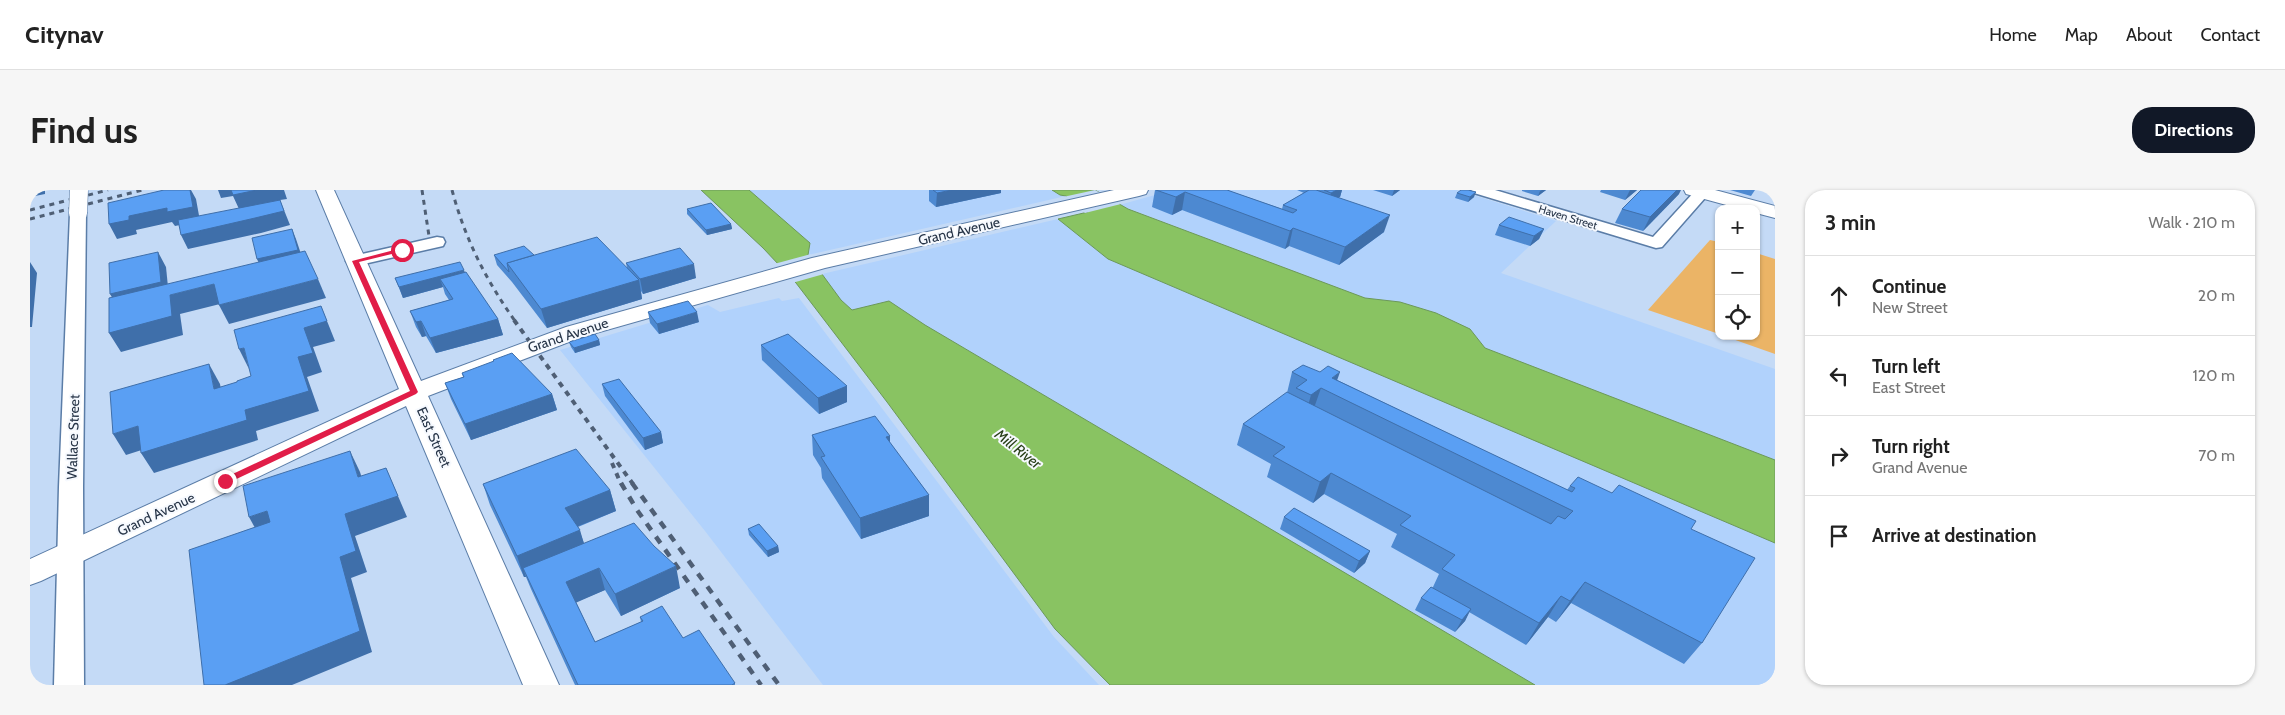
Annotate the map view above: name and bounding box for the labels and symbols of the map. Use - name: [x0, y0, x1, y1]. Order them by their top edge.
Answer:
- street label: Haven Street: [1537, 201, 1599, 233]
- street label: Grand Avenue: [916, 213, 1002, 249]
- route start: [391, 239, 414, 262]
- street label: Grand Avenue: [526, 314, 610, 356]
- street label: Wallace Street: [63, 394, 83, 480]
- street label: East Street: [413, 404, 455, 470]
- water label: Mill River: [990, 425, 1046, 474]
- route end: [214, 470, 237, 493]
- street label: Grand Avenue: [114, 488, 198, 540]

